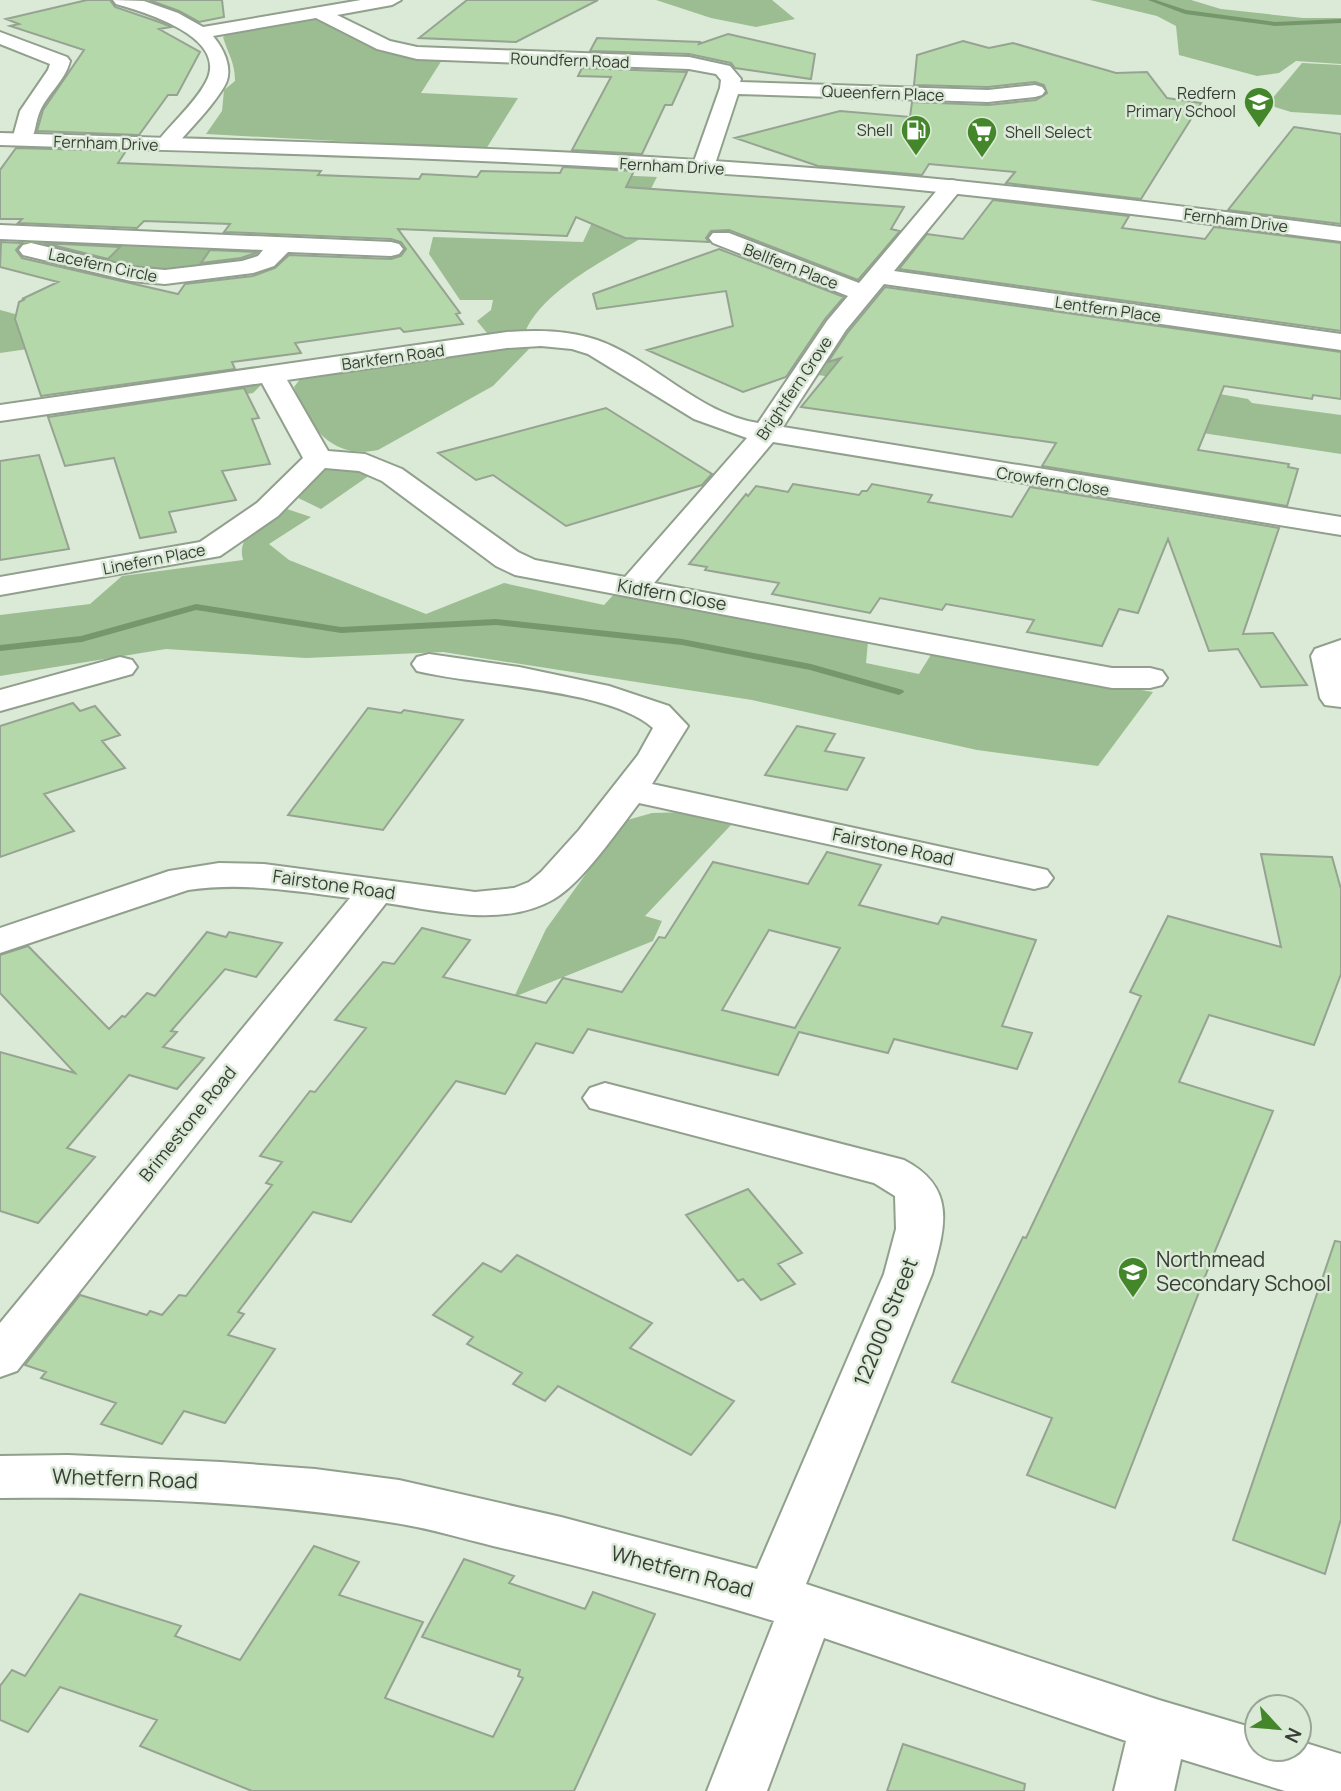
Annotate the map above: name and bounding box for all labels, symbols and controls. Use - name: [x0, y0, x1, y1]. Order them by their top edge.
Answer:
- street label: Roundfern Road: [510, 47, 630, 73]
- street label: Queenfern Place: [821, 80, 945, 106]
- place label: Redfern Primary School: [1126, 82, 1236, 122]
- school or university icon: Redfern Primary School: [1242, 85, 1276, 129]
- fuel station icon: Shell: [899, 113, 933, 157]
- supermarket icon: Shell Select: [965, 115, 999, 159]
- place label: Shell: [857, 119, 893, 141]
- place label: Shell Select: [1005, 121, 1092, 143]
- street label: Fernham Drive: [53, 130, 159, 156]
- street label: Fernham Drive: [619, 152, 725, 180]
- street label: Fernham Drive: [1183, 203, 1289, 237]
- street label: Bellfern Place: [740, 238, 842, 294]
- street label: Lacefern Circle: [47, 243, 159, 287]
- street label: Lentfern Place: [1054, 291, 1162, 327]
- street label: Brightfern Grove: [751, 332, 837, 444]
- street label: Barkfern Road: [340, 339, 446, 375]
- street label: Crowfern Close: [995, 461, 1111, 501]
- street label: Linefern Place: [101, 538, 207, 580]
- street label: Kidfern Close: [616, 573, 729, 615]
- street label: Fairstone Road: [830, 821, 956, 871]
- street label: Fairstone Road: [271, 864, 397, 904]
- street label: Brimestone Road: [133, 1061, 241, 1186]
- place label: Northmead Secondary School: [1156, 1245, 1331, 1297]
- street label: 122000 Street: [847, 1253, 924, 1390]
- school or university icon: Northmead Secondary School: [1116, 1255, 1150, 1299]
- street label: Whetfern Road: [52, 1461, 199, 1495]
- street label: Whetfern Road: [608, 1539, 756, 1603]
- north arrow: [1243, 1693, 1313, 1763]
- text: N: [1279, 1724, 1308, 1747]

